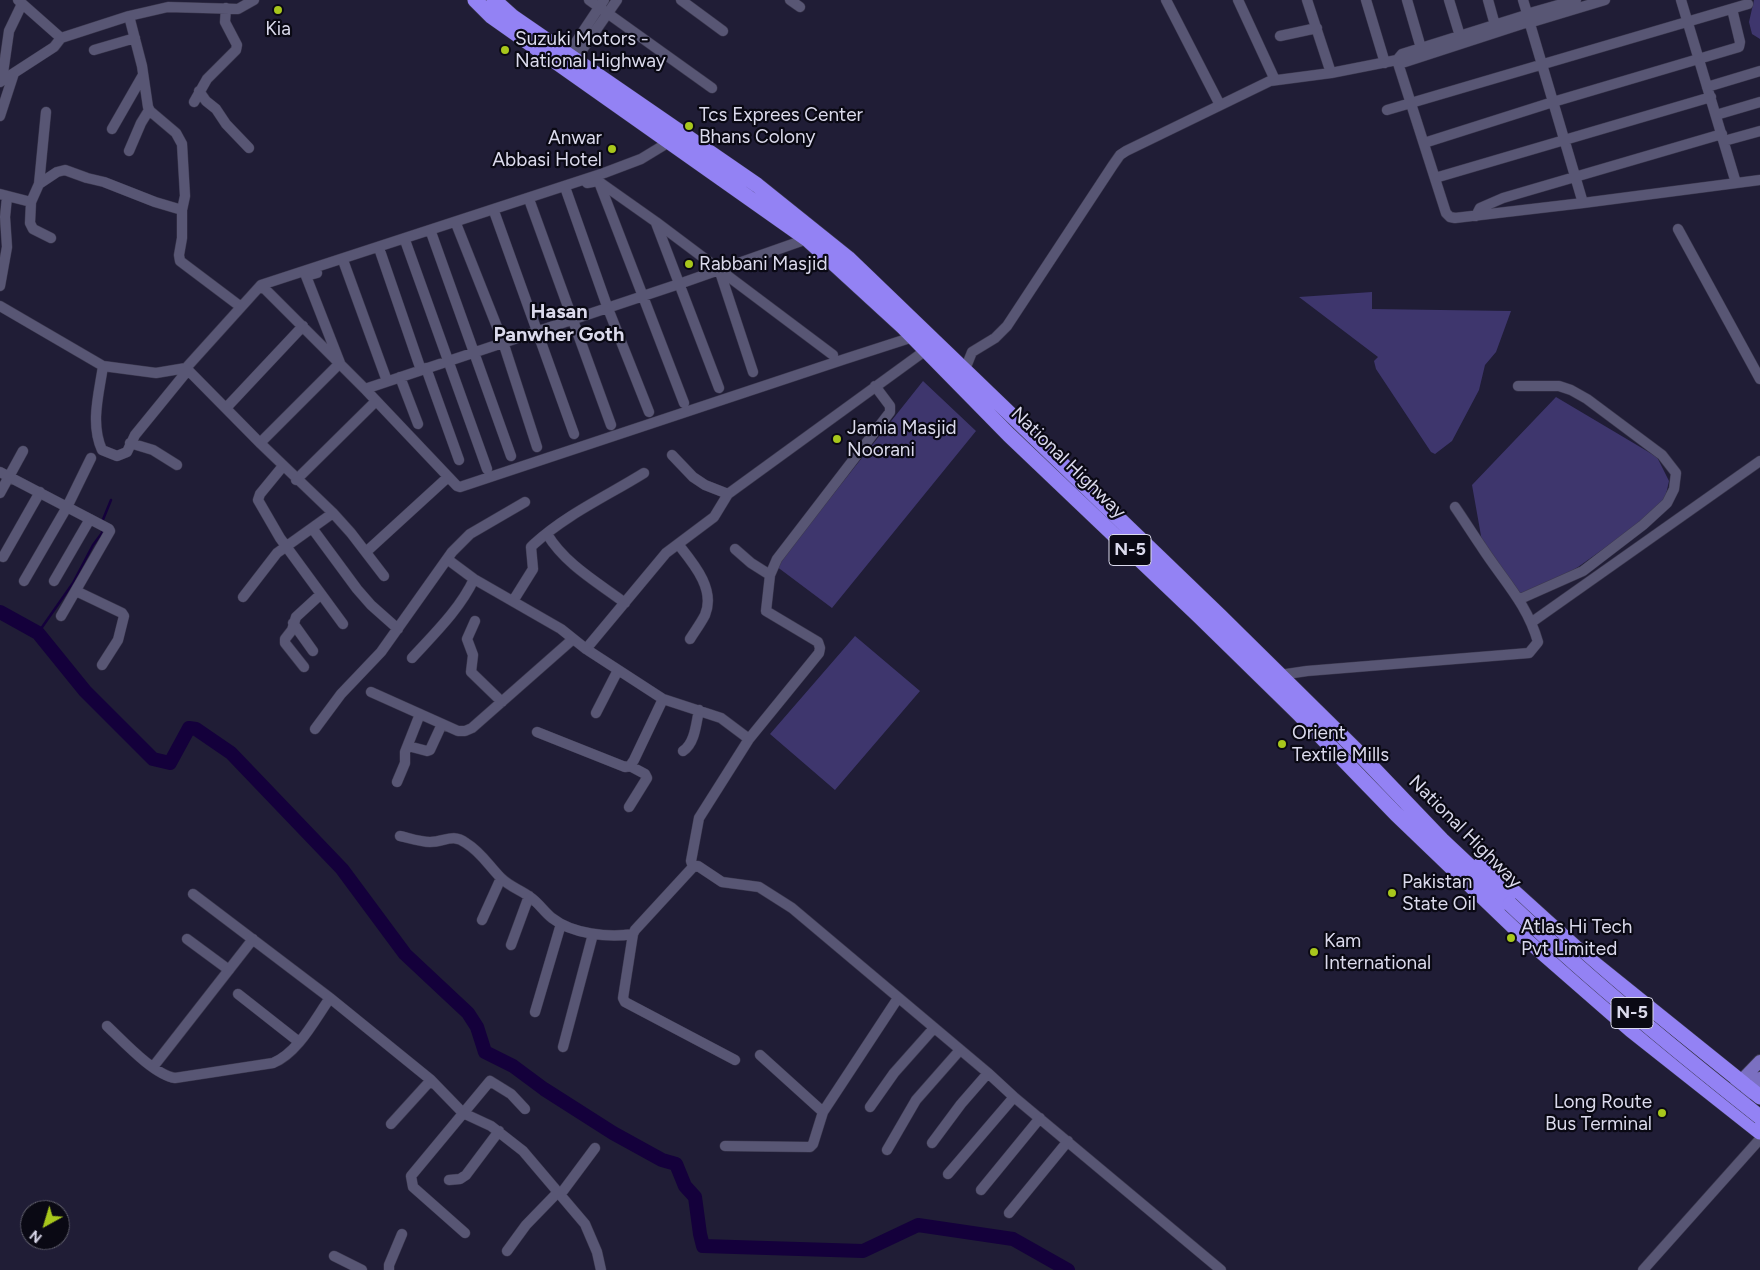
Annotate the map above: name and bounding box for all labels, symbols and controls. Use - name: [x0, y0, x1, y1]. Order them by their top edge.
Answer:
- marker: Kia: [272, 4, 284, 16]
- place label: Kia: [265, 18, 291, 40]
- place label: Suzuki Motors - National Highway: [515, 28, 666, 72]
- marker: Suzuki Motors - National Highway: [499, 44, 511, 56]
- place label: Tcs Exprees Center Bhans Colony: [699, 104, 863, 148]
- marker: Tcs Exprees Center Bhans Colony: [683, 120, 695, 132]
- place label: Anwar Abbasi Hotel: [492, 127, 602, 171]
- marker: Anwar Abbasi Hotel: [606, 143, 618, 155]
- place label: Rabbani Masjid: [699, 253, 828, 275]
- marker: Rabbani Masjid: [683, 258, 695, 270]
- district label: Hasan Panwher Goth: [493, 300, 625, 347]
- street label: National Highway: [1006, 402, 1130, 524]
- place label: Jamia Masjid Noorani: [847, 417, 957, 461]
- marker: Jamia Masjid Noorani: [831, 433, 843, 445]
- road number: N-5: [1109, 534, 1151, 566]
- place label: Orient Textile Mills: [1292, 722, 1389, 766]
- marker: Orient Textile Mills: [1276, 738, 1288, 750]
- street label: National Highway: [1404, 771, 1526, 893]
- place label: Pakistan State Oil: [1402, 871, 1476, 915]
- marker: Pakistan State Oil: [1386, 887, 1398, 899]
- place label: Atlas Hi Tech Pvt Limited: [1521, 916, 1632, 960]
- place label: Kam International: [1324, 930, 1431, 974]
- marker: Atlas Hi Tech Pvt Limited: [1505, 932, 1517, 944]
- marker: Kam International: [1308, 946, 1320, 958]
- road number: N-5: [1611, 998, 1653, 1028]
- place label: Long Route Bus Terminal: [1545, 1091, 1652, 1135]
- marker: Long Route Bus Terminal: [1656, 1107, 1668, 1119]
- north arrow: [20, 1200, 70, 1250]
- text: N: [26, 1226, 45, 1246]

